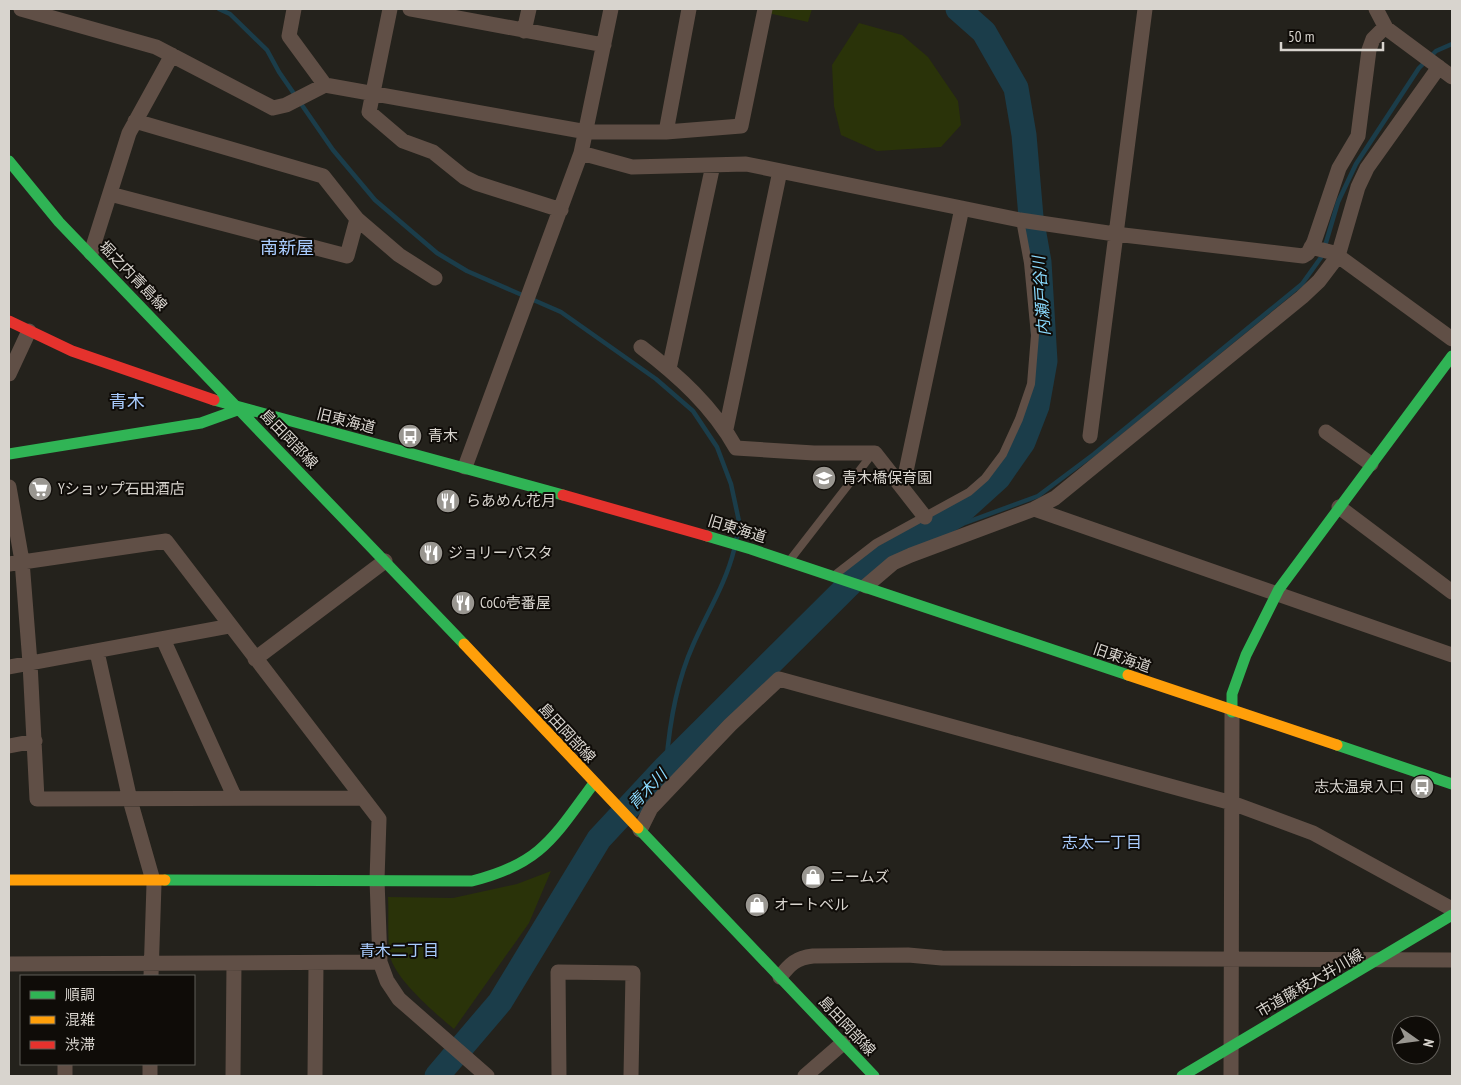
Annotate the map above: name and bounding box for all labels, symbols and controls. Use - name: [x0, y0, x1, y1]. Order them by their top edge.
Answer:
- scale bar: [1281, 20, 1384, 52]
- text: 50 m: [1288, 27, 1314, 46]
- district label: 南新屋: [260, 236, 314, 259]
- street label: 堀之内青島線: [95, 237, 171, 315]
- water label: 内瀬戸谷川: [1028, 253, 1054, 337]
- district label: 青木: [109, 390, 145, 413]
- street label: 旧東海道: [315, 404, 378, 437]
- street label: 島田岡部線: [256, 405, 322, 472]
- bus stop icon: 青木: [397, 423, 423, 449]
- place label: 青木: [428, 426, 458, 445]
- school or university icon: 青木橋保育園: [811, 465, 837, 491]
- place label: 青木橋保育園: [842, 468, 932, 487]
- supermarket icon: Yショップ石田酒店: [27, 476, 53, 502]
- place label: Yショップ石田酒店: [58, 479, 185, 498]
- restaurant icon: らあめん花月: [435, 488, 461, 514]
- place label: らあめん花月: [466, 491, 556, 510]
- street label: 旧東海道: [706, 511, 769, 546]
- restaurant icon: ジョリーパスタ: [418, 540, 444, 566]
- place label: ジョリーパスタ: [448, 543, 553, 562]
- restaurant icon: CoCo壱番屋: [450, 590, 476, 616]
- place label: CoCo壱番屋: [480, 593, 551, 612]
- street label: 旧東海道: [1091, 639, 1154, 676]
- street label: 島田岡部線: [535, 699, 600, 767]
- water label: 青木川: [623, 763, 672, 813]
- bus stop icon: 志太温泉入口: [1409, 774, 1435, 800]
- place label: 志太温泉入口: [1314, 777, 1404, 796]
- district label: 志太一丁目: [1062, 832, 1142, 852]
- shop icon: ニームズ: [800, 864, 826, 890]
- place label: ニームズ: [830, 867, 890, 886]
- shop icon: オートベル: [744, 892, 770, 918]
- place label: オートベル: [774, 895, 849, 914]
- district label: 青木二丁目: [359, 940, 439, 960]
- street label: 市道藤枝大井川線: [1253, 944, 1366, 1021]
- legend: [20, 975, 195, 1065]
- text: 順調: [65, 985, 95, 1004]
- street label: 島田岡部線: [815, 992, 880, 1060]
- text: 混雑: [65, 1010, 95, 1029]
- north arrow: [1391, 1015, 1441, 1065]
- text: 渋滞: [65, 1035, 95, 1054]
- text: N: [1419, 1037, 1438, 1049]

